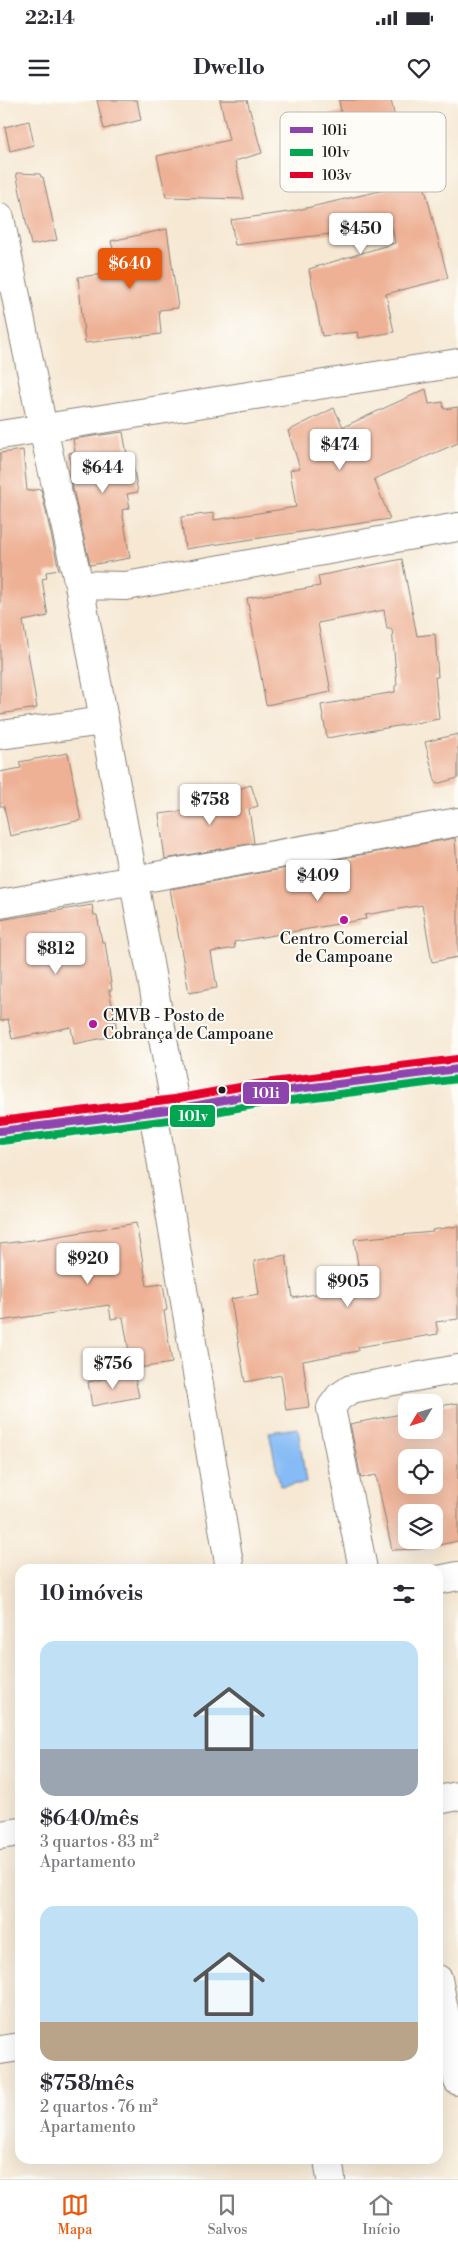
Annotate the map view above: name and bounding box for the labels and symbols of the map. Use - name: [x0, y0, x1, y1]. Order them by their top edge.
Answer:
- legend: [280, 112, 446, 192]
- text: 101i: [322, 122, 347, 140]
- text: 101v: [322, 144, 350, 162]
- text: 103v: [322, 167, 353, 185]
- pin: $450: [331, 212, 391, 255]
- pin: $640: [100, 248, 160, 290]
- pin: $474: [310, 428, 370, 471]
- pin: $644: [73, 452, 133, 494]
- pin: $758: [180, 784, 240, 826]
- pin: $409: [288, 860, 348, 902]
- marker: Centro Comercial de Campoane: [338, 914, 350, 926]
- place label: Centro Comercial de Campoane: [280, 929, 408, 967]
- pin: $812: [26, 932, 86, 975]
- place label: CMVB - Posto de Cobrança de Campoane: [103, 1006, 274, 1044]
- marker: CMVB - Posto de Cobrança de Campoane: [87, 1018, 99, 1030]
- line badge: 101i: [242, 1081, 290, 1105]
- unlabelled marker: [217, 1085, 227, 1095]
- text: 101i: [252, 1085, 280, 1103]
- line badge: 101v: [169, 1104, 216, 1128]
- text: 101v: [178, 1108, 209, 1126]
- pin: $920: [58, 1242, 118, 1285]
- pin: $905: [318, 1266, 378, 1308]
- pin: $756: [83, 1348, 143, 1390]
- north arrow: [398, 1394, 442, 1439]

